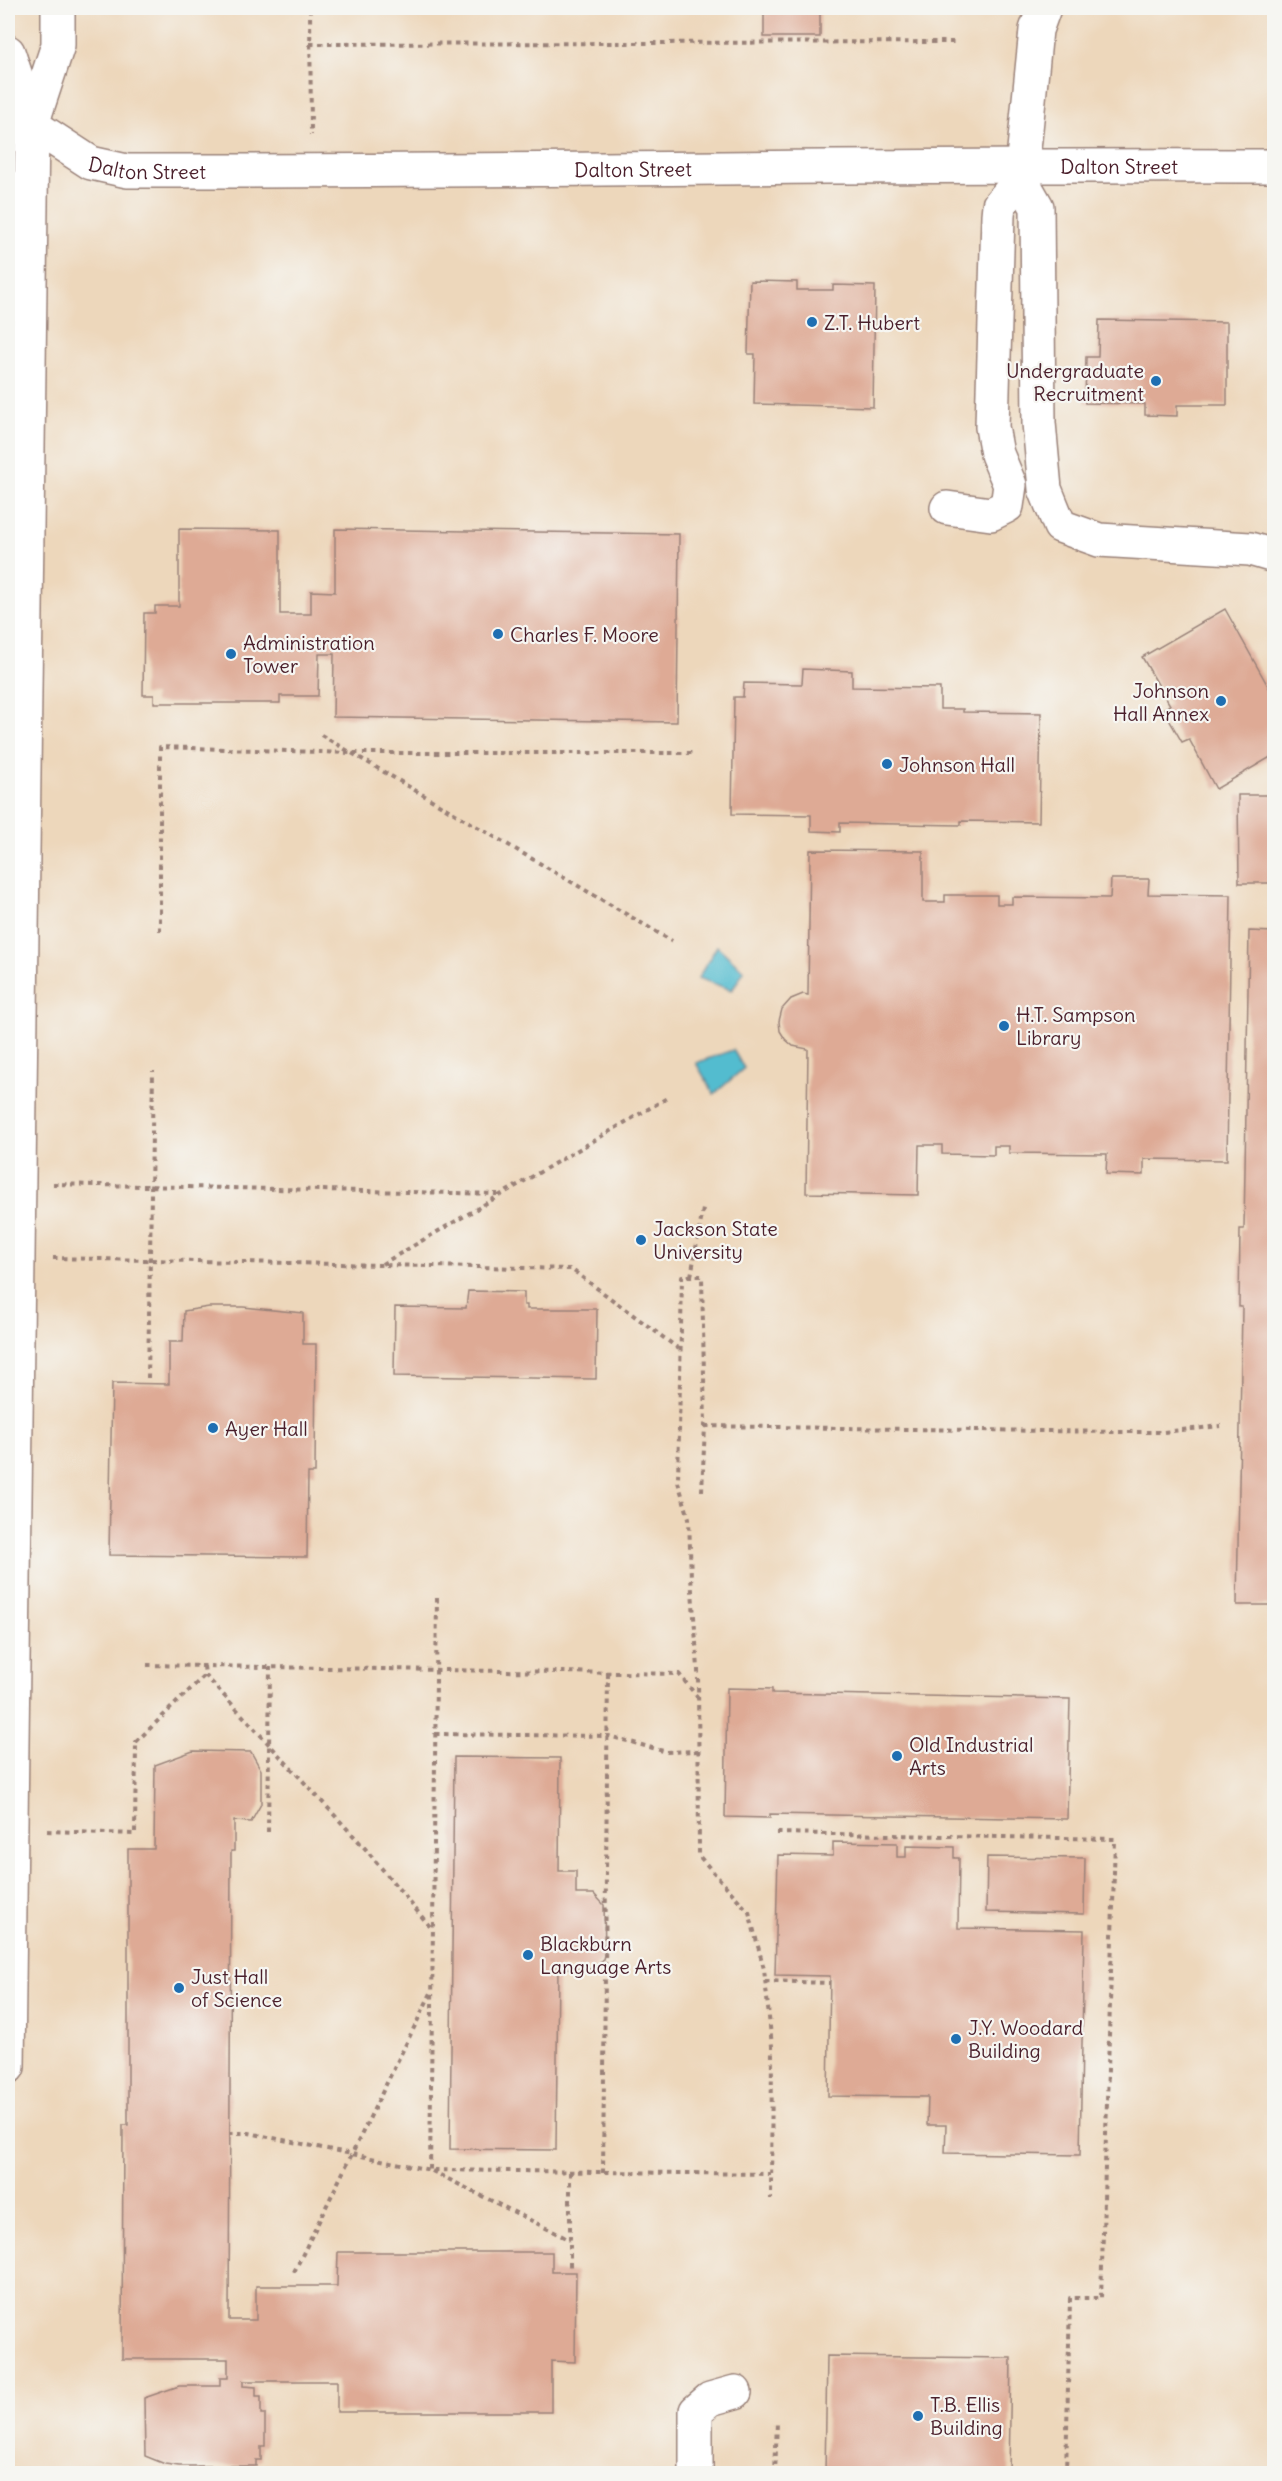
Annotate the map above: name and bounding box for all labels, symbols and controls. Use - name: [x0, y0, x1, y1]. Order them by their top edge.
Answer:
- street label: Dalton Street: [86, 150, 206, 184]
- street label: Dalton Street: [1060, 153, 1178, 178]
- street label: Dalton Street: [574, 156, 692, 182]
- place label: Z.T. Hubert: [824, 310, 920, 335]
- marker: Z.T. Hubert: [805, 315, 819, 329]
- place label: Undergraduate Recruitment: [1006, 358, 1144, 406]
- marker: Undergraduate Recruitment: [1149, 374, 1163, 388]
- place label: Charles F. Moore: [510, 622, 659, 647]
- marker: Charles F. Moore: [491, 627, 505, 641]
- place label: Administration Tower: [243, 630, 375, 678]
- marker: Administration Tower: [224, 647, 238, 661]
- place label: Johnson Hall Annex: [1113, 678, 1209, 726]
- marker: Johnson Hall Annex: [1214, 694, 1228, 708]
- place label: Johnson Hall: [899, 752, 1015, 777]
- marker: Johnson Hall: [880, 757, 894, 771]
- place label: H.T. Sampson Library: [1016, 1002, 1136, 1050]
- marker: H.T. Sampson Library: [997, 1019, 1011, 1033]
- place label: Jackson State University: [653, 1216, 778, 1264]
- marker: Jackson State University: [634, 1233, 648, 1247]
- place label: Ayer Hall: [225, 1416, 308, 1441]
- marker: Ayer Hall: [206, 1421, 220, 1435]
- place label: Old Industrial Arts: [909, 1732, 1033, 1780]
- marker: Old Industrial Arts: [890, 1749, 904, 1763]
- place label: Blackburn Language Arts: [540, 1931, 671, 1979]
- marker: Blackburn Language Arts: [521, 1948, 535, 1962]
- place label: Just Hall of Science: [191, 1964, 282, 2012]
- marker: Just Hall of Science: [172, 1981, 186, 1995]
- place label: J.Y. Woodard Building: [968, 2015, 1083, 2063]
- marker: J.Y. Woodard Building: [949, 2032, 963, 2046]
- place label: T.B. Ellis Building: [930, 2392, 1003, 2440]
- marker: T.B. Ellis Building: [911, 2409, 925, 2423]

